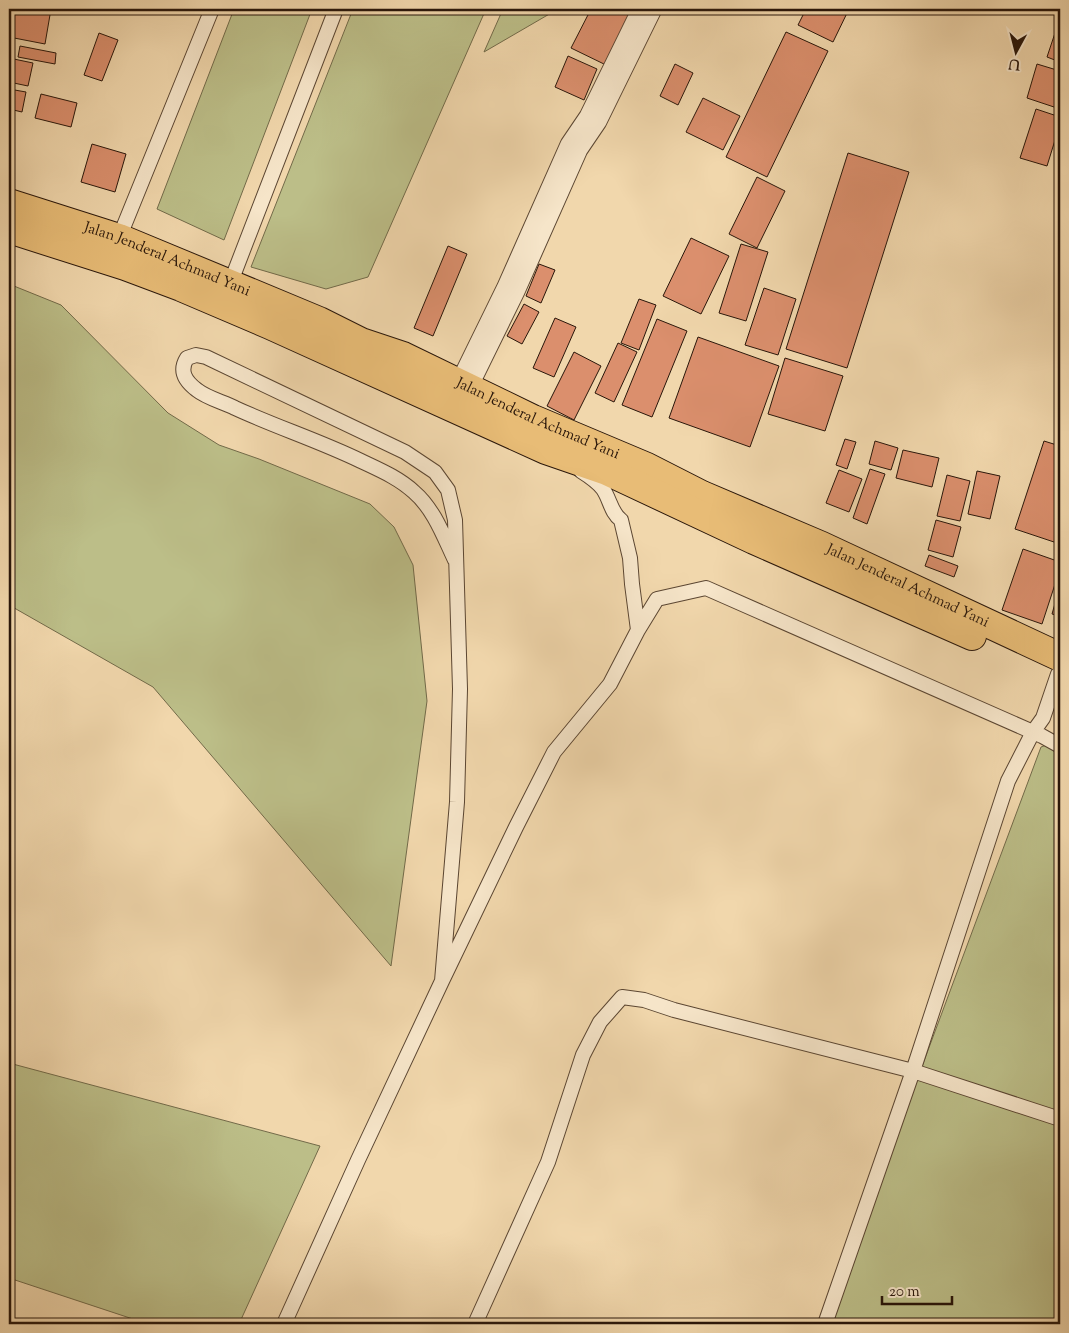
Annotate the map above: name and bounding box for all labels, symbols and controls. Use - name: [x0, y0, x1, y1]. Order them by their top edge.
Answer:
- north arrow: [992, 28, 1042, 78]
- text: U: [1007, 52, 1022, 74]
- street label: Jalan Jenderal Achmad Yani: [80, 217, 253, 302]
- street label: Jalan Jenderal Achmad Yani: [452, 372, 623, 465]
- street label: Jalan Jenderal Achmad Yani: [822, 539, 992, 633]
- scale bar: [882, 1273, 952, 1305]
- text: 20 m: [889, 1282, 920, 1303]

